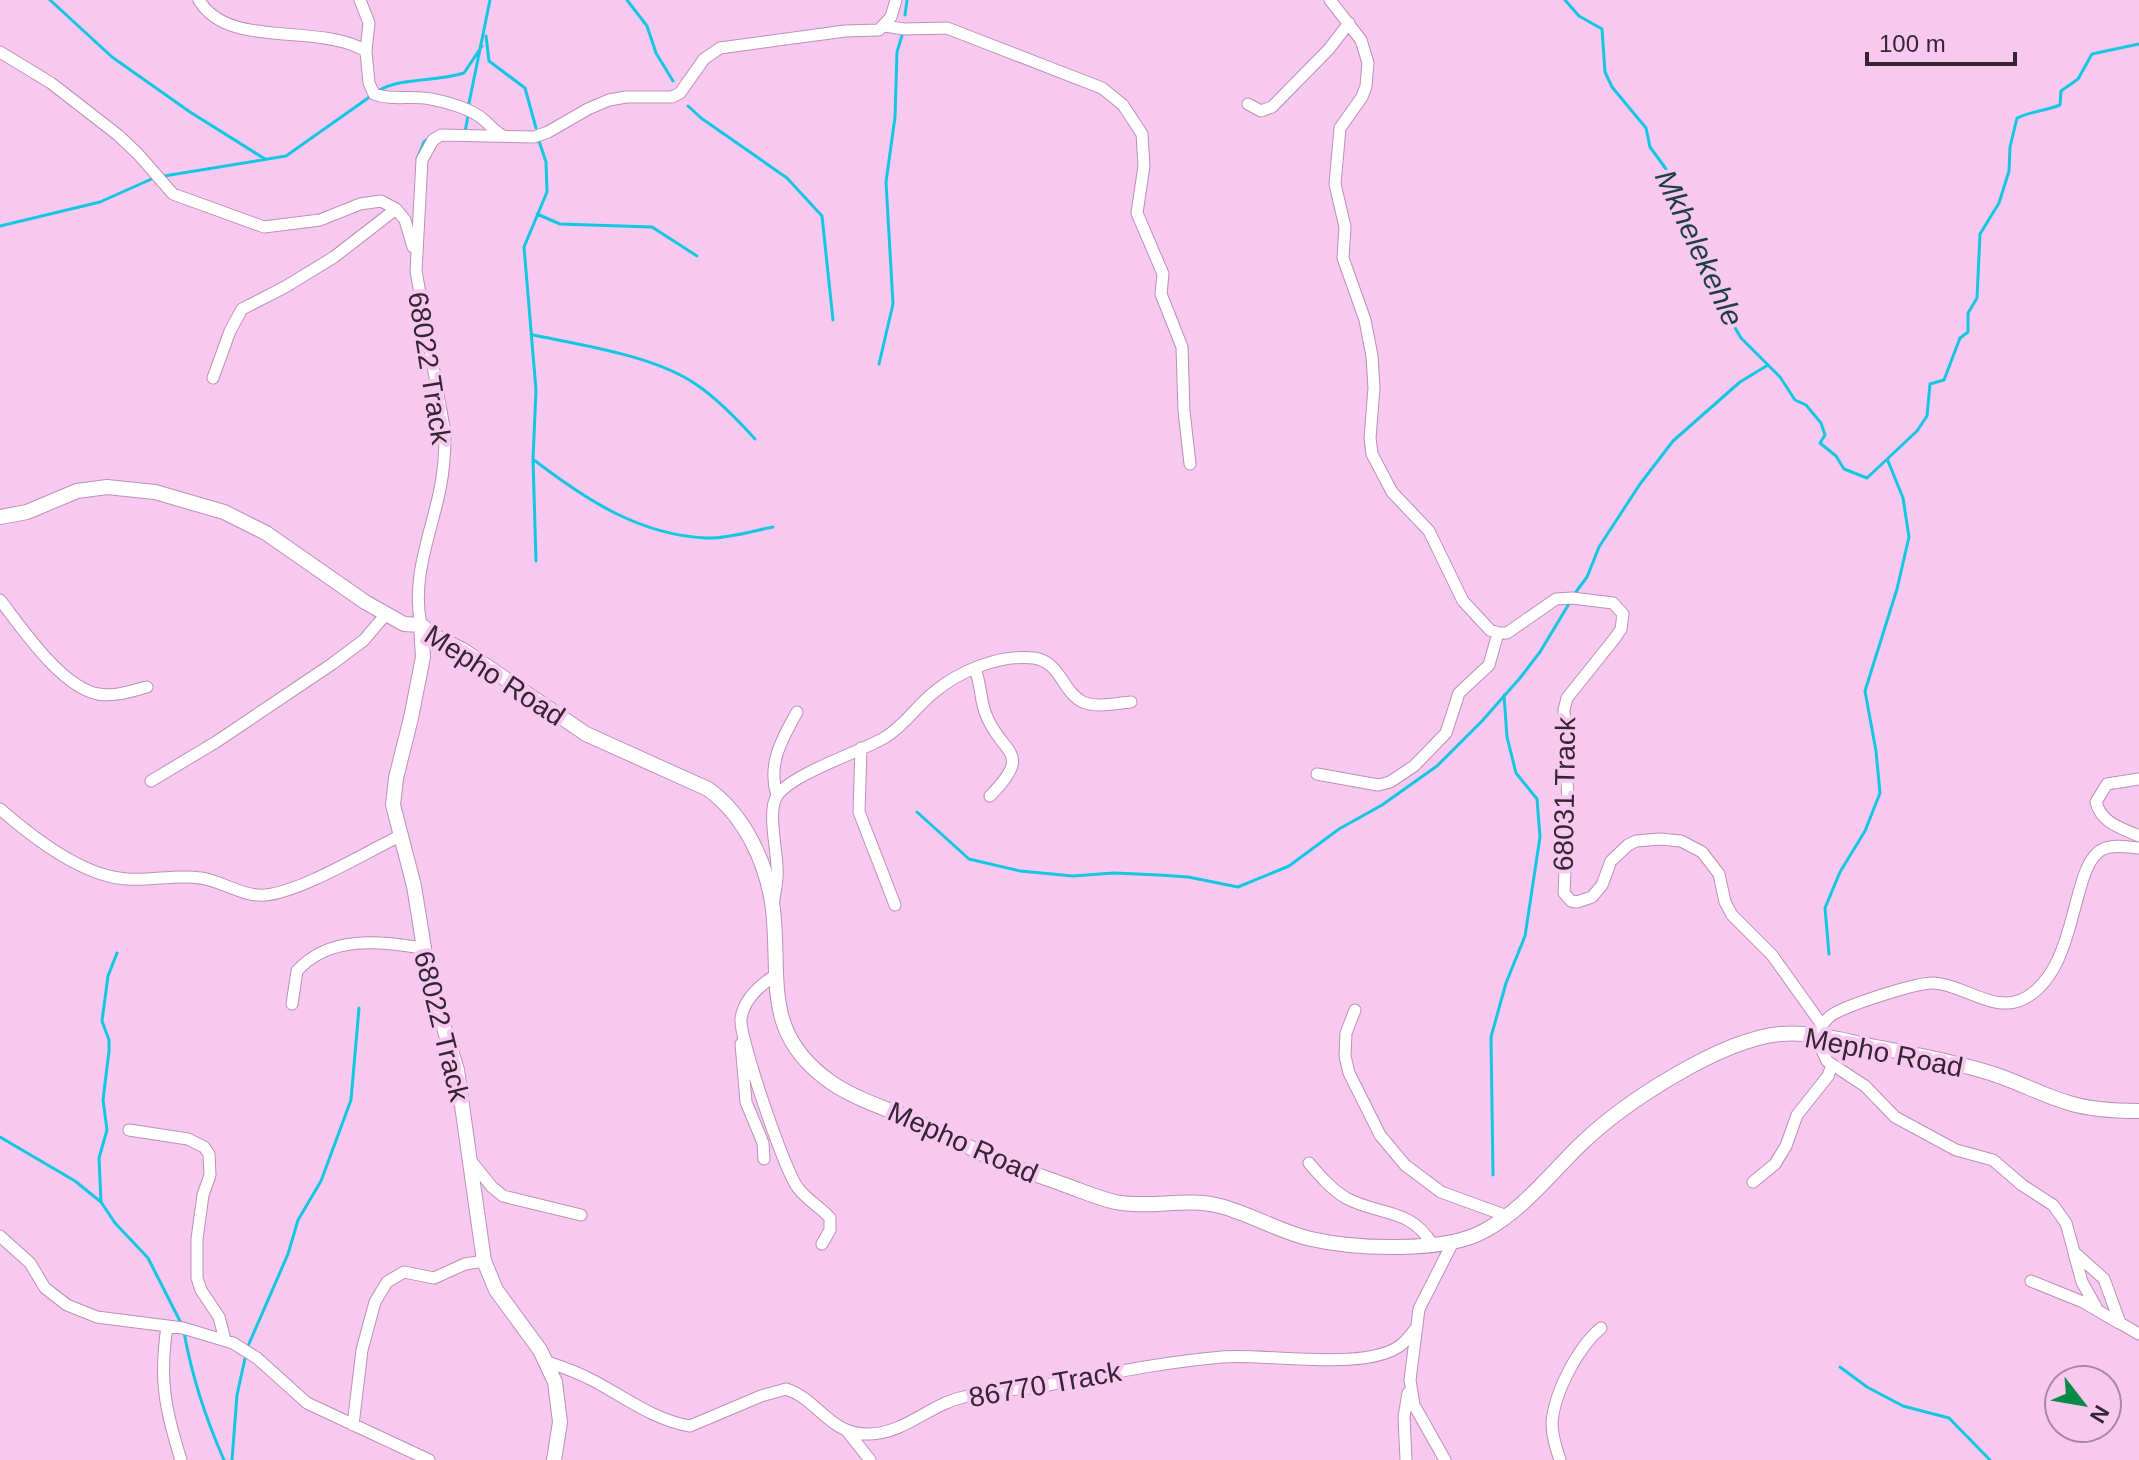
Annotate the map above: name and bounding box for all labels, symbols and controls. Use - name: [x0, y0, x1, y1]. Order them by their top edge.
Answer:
- scale bar: [1867, 16, 2015, 66]
- text: 100 m: [1879, 30, 1946, 57]
- water label: Mkhelekehle: [1649, 164, 1750, 331]
- street label: 68022 Track: [402, 290, 457, 448]
- street label: Mepho Road: [419, 619, 570, 732]
- street label: 68031 Track: [1548, 716, 1581, 871]
- street label: 68022 Track: [408, 948, 475, 1106]
- street label: Mepho Road: [1802, 1022, 1966, 1083]
- street label: Mepho Road: [883, 1096, 1042, 1189]
- street label: 86770 Track: [967, 1356, 1125, 1413]
- north arrow: [2043, 1364, 2123, 1444]
- text: N: [2085, 1401, 2115, 1427]

